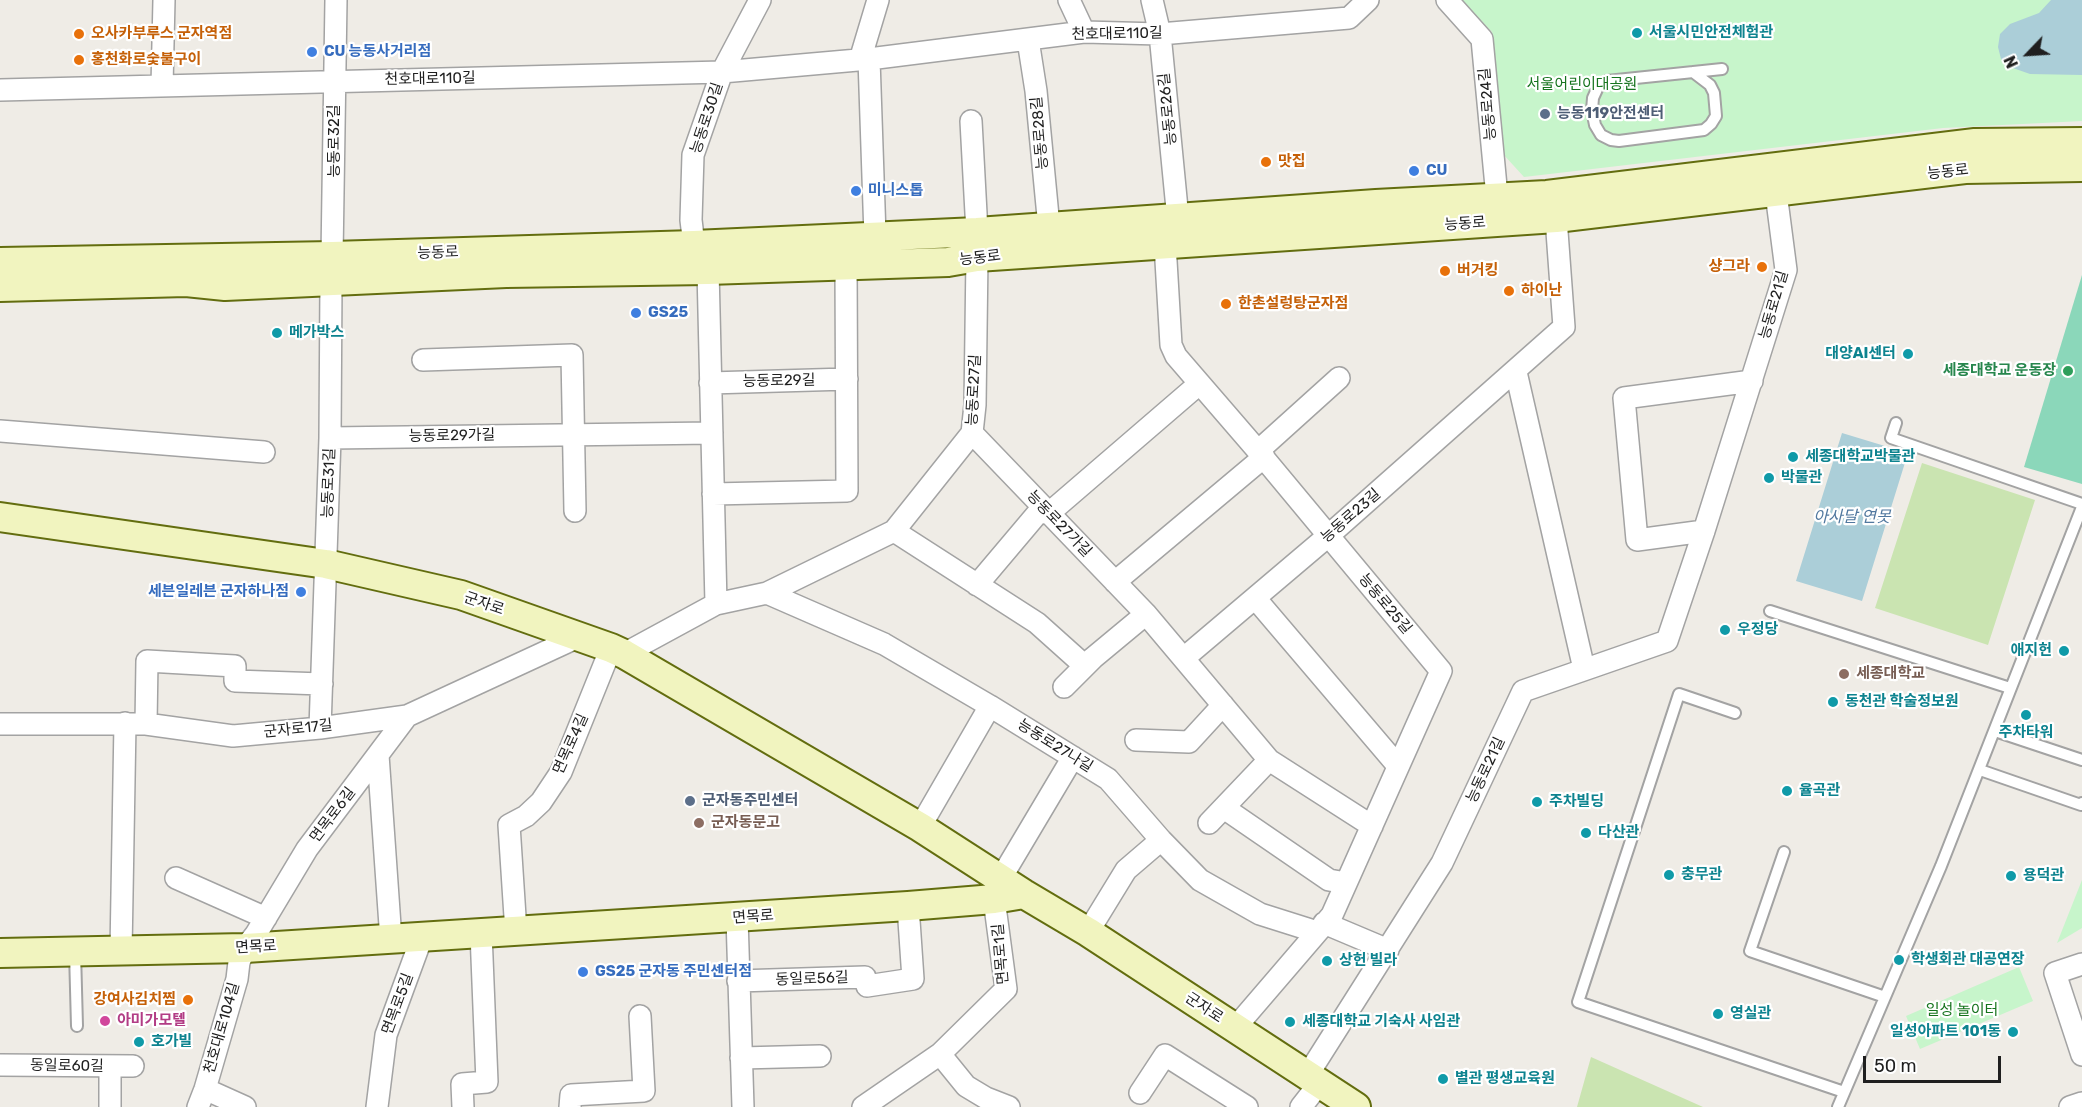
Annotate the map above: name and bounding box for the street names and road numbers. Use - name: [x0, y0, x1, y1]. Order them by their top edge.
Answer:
- street label: 천호대로110길: [1071, 24, 1163, 44]
- street label: 능동로24길: [1476, 67, 1500, 141]
- street label: 천호대로110길: [384, 69, 476, 89]
- street label: 능동로26길: [1155, 72, 1181, 146]
- street label: 능동로30길: [687, 80, 727, 156]
- street label: 능동로28길: [1028, 96, 1052, 170]
- street label: 능동로32길: [326, 104, 344, 178]
- street label: 능동로: [1926, 161, 1970, 183]
- street label: 능동로: [1444, 214, 1486, 234]
- street label: 능동로: [417, 243, 459, 263]
- street label: 능동로: [958, 247, 1002, 269]
- street label: 능동로21길: [1756, 269, 1792, 341]
- street label: 능동로27길: [963, 354, 985, 426]
- street label: 능동로29길: [742, 371, 816, 391]
- street label: 능동로29가길: [408, 426, 496, 446]
- street label: 능동로31길: [319, 448, 339, 518]
- street label: 능동로23길: [1318, 485, 1384, 547]
- street label: 능동로27가길: [1023, 487, 1095, 561]
- street label: 능동로25길: [1355, 570, 1415, 638]
- street label: 군자로: [461, 589, 507, 619]
- street label: 면목로4길: [550, 711, 592, 777]
- street label: 군자로17길: [263, 716, 333, 742]
- street label: 능동로27나길: [1014, 716, 1096, 776]
- street label: 능동로21길: [1463, 734, 1509, 806]
- street label: 면목로6길: [306, 784, 360, 846]
- street label: 면목로: [732, 907, 774, 927]
- street label: 면목로1길: [989, 923, 1013, 985]
- street label: 면목로: [235, 937, 277, 957]
- street label: 동일로56길: [775, 969, 849, 989]
- street label: 면목로5길: [379, 971, 417, 1037]
- street label: 천호대로104길: [200, 980, 244, 1076]
- street label: 군자로: [1182, 989, 1226, 1027]
- street label: 동일로60길: [30, 1056, 104, 1076]

